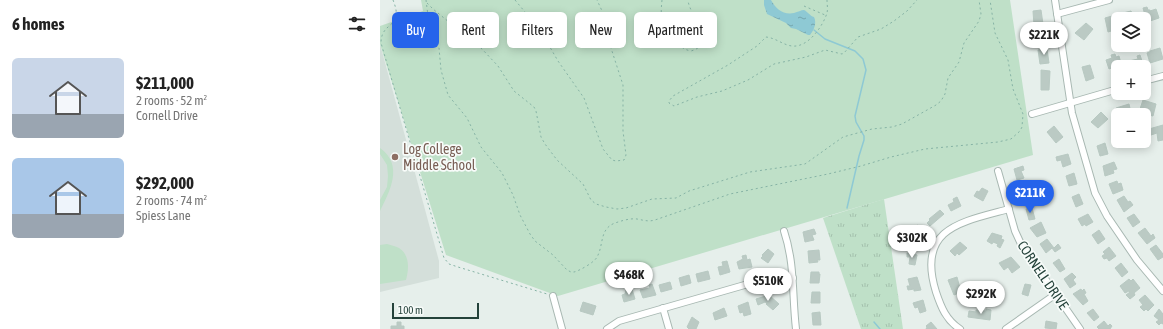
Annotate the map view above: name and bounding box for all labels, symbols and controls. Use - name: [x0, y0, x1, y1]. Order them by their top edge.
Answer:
- chip: Buy: [392, 12, 439, 48]
- chip: Rent: [447, 12, 499, 48]
- chip: Filters: [507, 12, 567, 48]
- chip: New: [575, 12, 626, 48]
- chip: Apartment: [634, 12, 717, 48]
- map controls: [1111, 12, 1151, 148]
- button: layers: [1111, 12, 1151, 52]
- icon: filters: [346, 13, 368, 35]
- text: 6 homes: [12, 14, 65, 34]
- pin: $221K: [1016, 22, 1072, 56]
- text: $221K: [1029, 27, 1059, 42]
- button: +: [1111, 60, 1151, 100]
- text: $211,000: [136, 73, 194, 93]
- icon: home: [44, 74, 92, 122]
- text: 2 rooms · 52 m²: [136, 93, 207, 108]
- text: Cornell Drive: [136, 108, 198, 123]
- button: −: [1111, 108, 1151, 148]
- place label: Log College Middle School: [403, 141, 476, 173]
- marker: Log College Middle School: [390, 152, 400, 162]
- text: $292,000: [136, 173, 194, 193]
- icon: home: [44, 174, 92, 222]
- pin: $211K: [1002, 180, 1058, 214]
- text: $211K: [1015, 185, 1045, 200]
- text: 2 rooms · 74 m²: [136, 193, 207, 208]
- text: Spiess Lane: [136, 208, 191, 223]
- pin: $302K: [884, 225, 940, 259]
- text: $302K: [897, 230, 927, 245]
- street label: CORNELL DRIVE: [1014, 238, 1072, 312]
- pin: $468K: [601, 262, 657, 296]
- text: $468K: [614, 267, 644, 282]
- pin: $510K: [740, 268, 796, 302]
- text: $510K: [753, 273, 783, 288]
- pin: $292K: [953, 281, 1009, 315]
- text: $292K: [966, 286, 996, 301]
- scale bar: [392, 301, 479, 320]
- text: 100 m: [398, 304, 423, 316]

